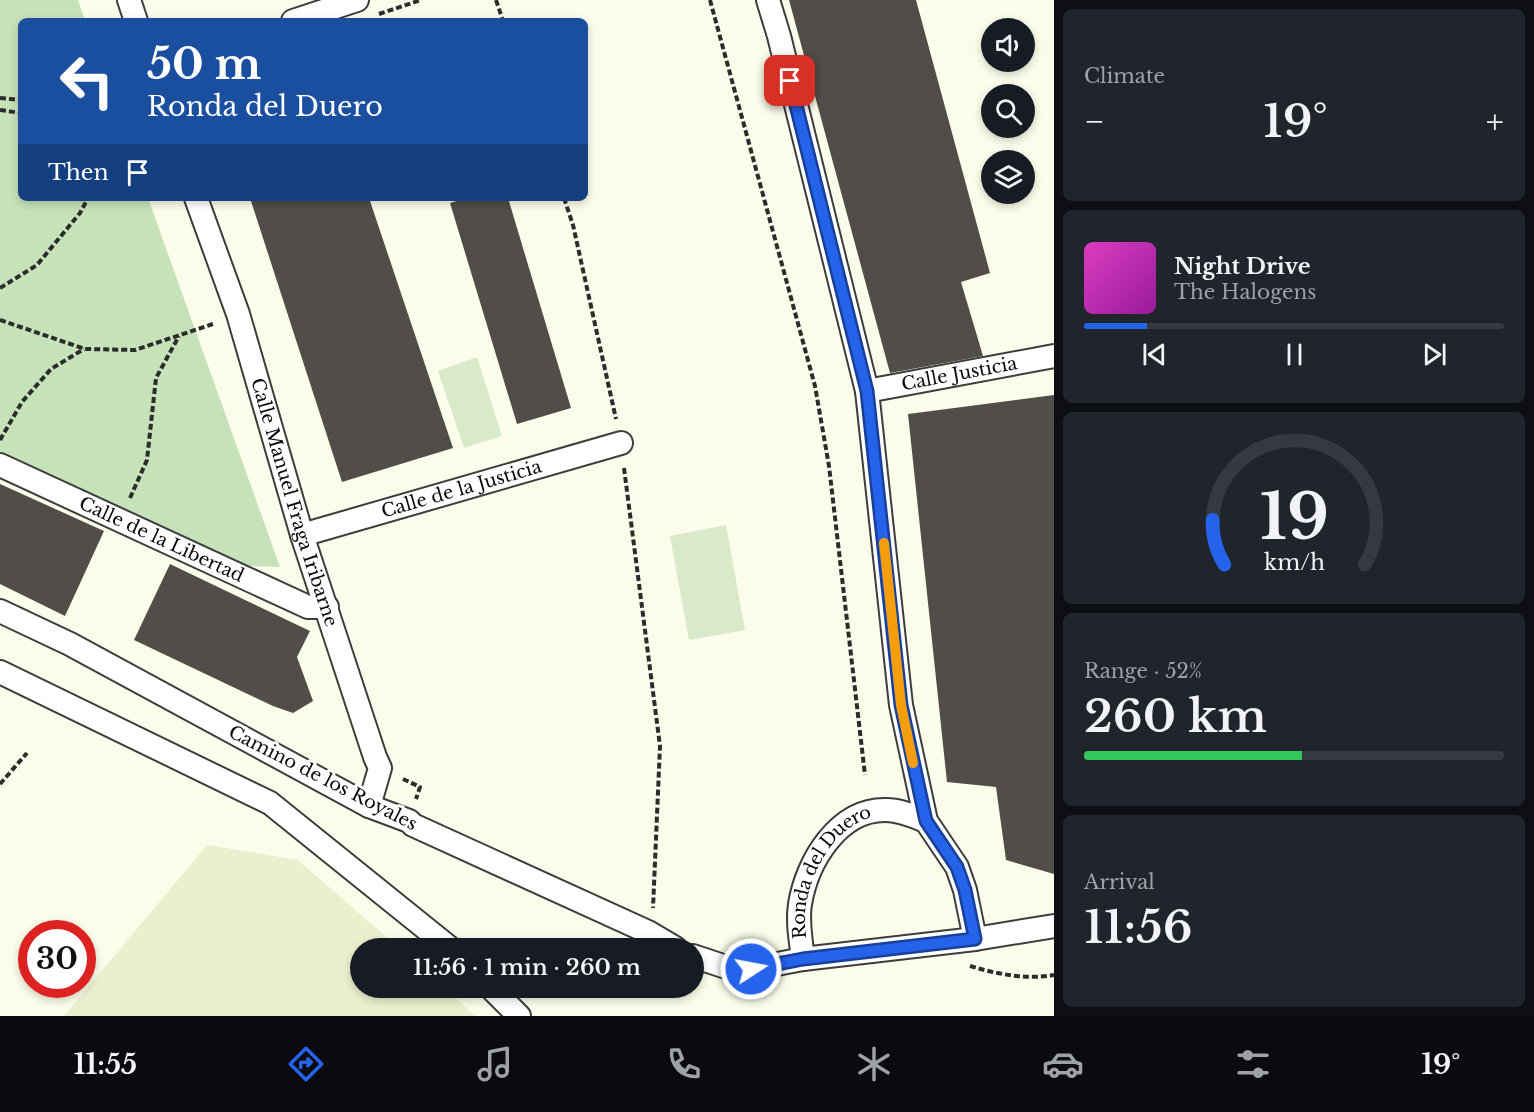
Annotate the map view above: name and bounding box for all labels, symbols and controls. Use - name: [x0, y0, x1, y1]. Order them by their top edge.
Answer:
- map controls: [981, 18, 1035, 204]
- button: sound: [981, 18, 1035, 72]
- text: 50 m: [147, 38, 261, 90]
- icon: left: [48, 42, 126, 120]
- pin: [764, 55, 815, 106]
- icon: arrive: [773, 64, 806, 97]
- text: Climate: [1084, 64, 1165, 88]
- button: search: [981, 84, 1035, 138]
- text: Ronda del Duero: [147, 90, 383, 123]
- text: 19°: [1263, 93, 1328, 149]
- text: −: [1084, 101, 1105, 142]
- text: +: [1486, 101, 1504, 142]
- button: layers: [981, 150, 1035, 204]
- icon: arrive: [121, 156, 154, 189]
- text: Then: [48, 159, 109, 186]
- text: Night Drive: [1174, 253, 1311, 280]
- text: The Halogens: [1174, 280, 1316, 304]
- icon: previous: [1138, 338, 1171, 371]
- icon: pause: [1278, 338, 1311, 371]
- icon: next: [1418, 338, 1451, 371]
- street label: Calle Justicia: [900, 352, 1019, 395]
- street label: Calle Manuel Fraga Iribarne: [246, 376, 342, 630]
- street label: Calle de la Justicia: [379, 455, 544, 523]
- text: 19: [1259, 478, 1329, 556]
- street label: Calle de la Libertad: [76, 492, 248, 587]
- text: km/h: [1264, 549, 1325, 576]
- text: Range · 52%: [1084, 659, 1202, 683]
- text: 260 km: [1084, 688, 1267, 744]
- street label: Camino de los Royales: [225, 721, 421, 835]
- street label: Ronda del Duero: [788, 801, 874, 940]
- text: Arrival: [1084, 870, 1155, 894]
- text: 11:56: [1084, 899, 1193, 955]
- speed limit sign: 30: [18, 920, 96, 998]
- position arrow: [719, 937, 783, 1001]
- text: 11:56 · 1 min · 260 m: [413, 954, 641, 981]
- icon: directions: [285, 1043, 327, 1085]
- icon: music: [474, 1043, 516, 1085]
- icon: phone: [663, 1043, 705, 1085]
- icon: climate: [853, 1043, 895, 1085]
- icon: car: [1042, 1043, 1084, 1085]
- icon: filters: [1232, 1043, 1274, 1085]
- text: 11:55: [74, 1048, 137, 1081]
- text: 19°: [1421, 1048, 1460, 1081]

